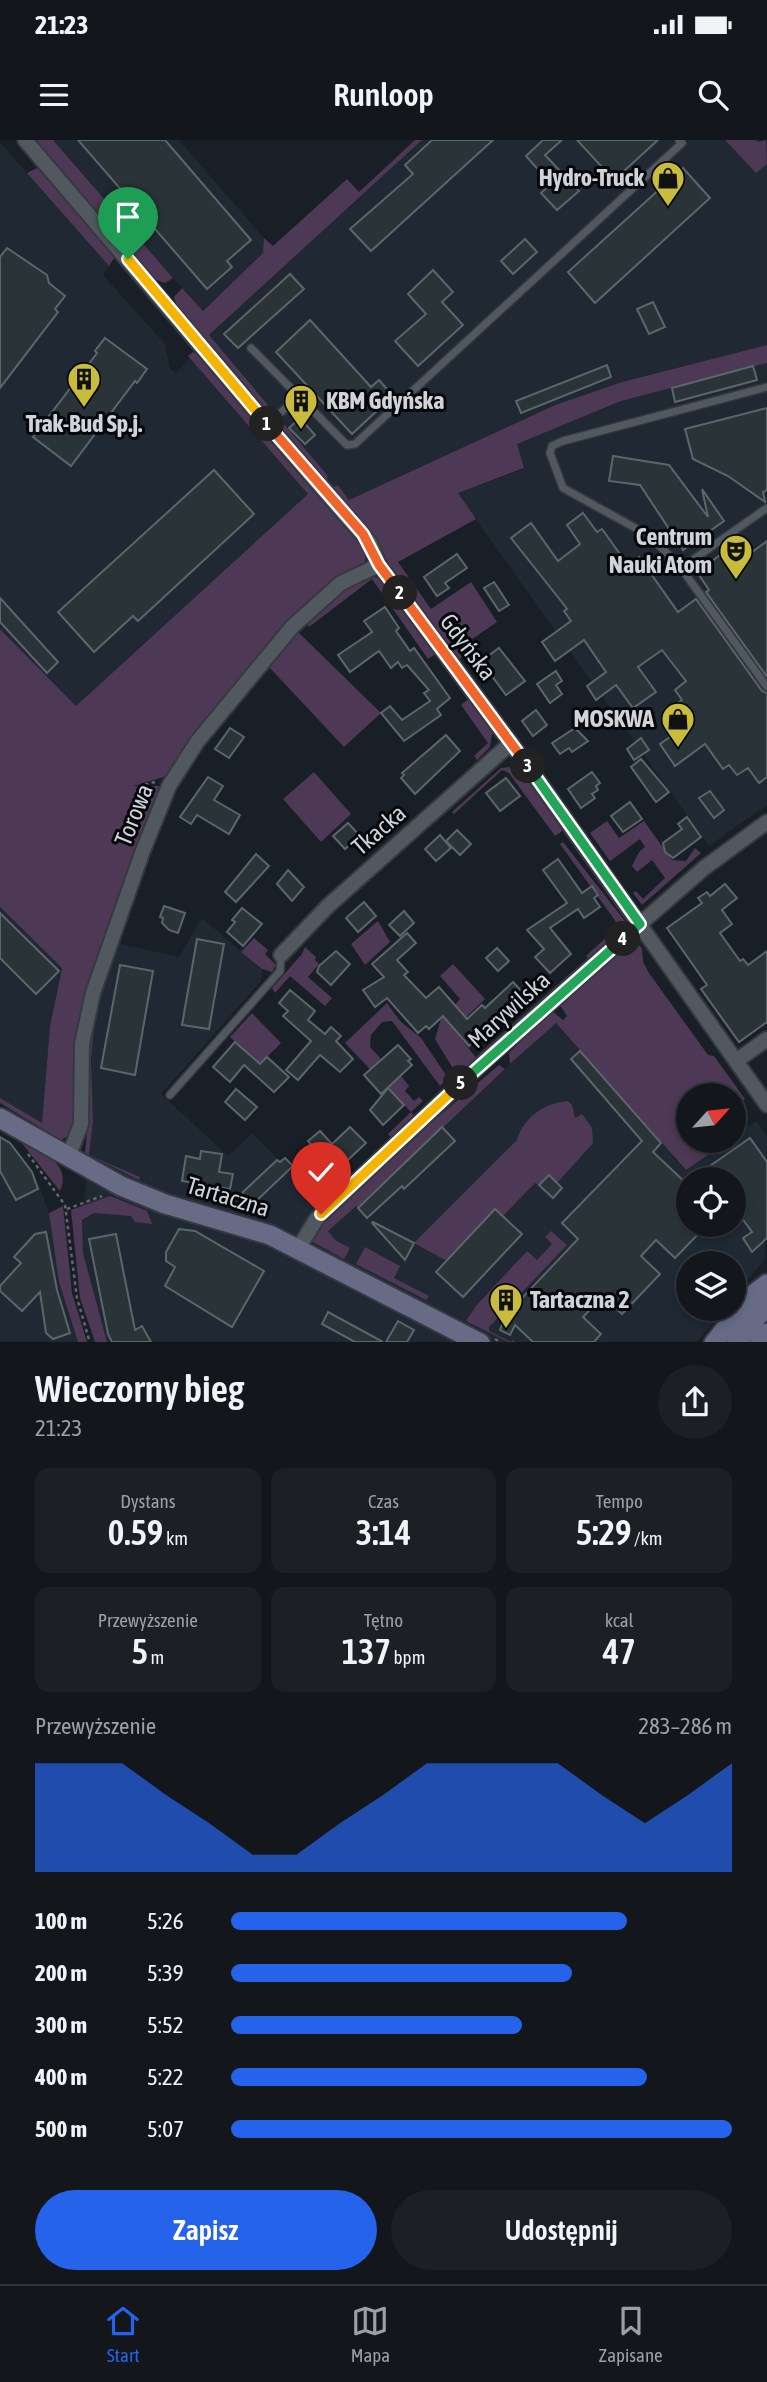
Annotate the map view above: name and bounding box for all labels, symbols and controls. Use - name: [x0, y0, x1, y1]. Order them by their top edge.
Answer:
- text: 21:23: [35, 10, 89, 40]
- icon: menu: [35, 76, 73, 114]
- text: Runloop: [333, 76, 434, 113]
- icon: search: [694, 76, 732, 114]
- shop icon: Hydro-Truck: [649, 159, 687, 208]
- place label: Hydro-Truck: [539, 164, 644, 191]
- pin: [98, 187, 158, 259]
- icon: arrive: [109, 198, 147, 236]
- building icon: Trak-Bud Sp.j.: [65, 360, 103, 409]
- building icon: KBM Gdyńska: [282, 382, 320, 431]
- place label: KBM Gdyńska: [326, 387, 444, 414]
- pin: 1: [250, 406, 284, 442]
- place label: Trak-Bud Sp.j.: [26, 410, 142, 437]
- text: 1: [262, 412, 271, 434]
- place label: Centrum Nauki Atom: [609, 523, 712, 578]
- theatre icon: Centrum Nauki Atom: [717, 532, 755, 581]
- pin: 2: [382, 575, 418, 610]
- text: 2: [395, 581, 404, 603]
- street label: Gdyńska: [435, 608, 502, 685]
- shop icon: MOSKWA: [659, 700, 697, 749]
- place label: MOSKWA: [573, 705, 654, 732]
- pin: 3: [510, 748, 546, 784]
- text: 3: [523, 754, 532, 776]
- street label: Torowa: [109, 780, 158, 849]
- street label: Tkacka: [346, 799, 411, 860]
- pin: 4: [606, 922, 640, 956]
- text: 4: [618, 927, 627, 949]
- street label: Marywilska: [462, 966, 555, 1053]
- pin: 5: [444, 1066, 478, 1100]
- text: 5: [456, 1071, 465, 1093]
- north arrow: [676, 1083, 746, 1153]
- map controls: [676, 1083, 746, 1321]
- pin: [291, 1142, 351, 1214]
- icon: check: [302, 1153, 340, 1191]
- button: locate: [676, 1167, 746, 1237]
- street label: Tartaczna: [183, 1171, 273, 1222]
- button: layers: [676, 1251, 746, 1321]
- building icon: Tartaczna 2: [487, 1281, 525, 1330]
- place label: Tartaczna 2: [530, 1286, 630, 1313]
- button: share: [658, 1365, 732, 1439]
- text: Wieczorny bieg: [35, 1367, 244, 1410]
- text: 21:23: [35, 1415, 82, 1441]
- text: Dystans: [120, 1490, 176, 1512]
- text: Czas: [368, 1490, 399, 1512]
- text: Tempo: [595, 1490, 643, 1512]
- text: 0.59: [108, 1512, 163, 1552]
- text: 3:14: [356, 1512, 411, 1552]
- text: 5:29: [576, 1512, 631, 1552]
- text: km: [163, 1527, 188, 1549]
- text: /km: [631, 1527, 663, 1549]
- text: Przewyższenie: [98, 1609, 198, 1631]
- text: Tętno: [364, 1609, 403, 1631]
- text: kcal: [605, 1609, 634, 1631]
- text: 5: [131, 1631, 148, 1671]
- text: 137: [342, 1631, 391, 1671]
- text: 47: [603, 1631, 636, 1671]
- text: m: [148, 1646, 164, 1668]
- text: bpm: [391, 1646, 425, 1668]
- text: Przewyższenie: [35, 1713, 156, 1739]
- text: 283–286 m: [638, 1713, 732, 1739]
- text: 100 m: [35, 1908, 87, 1934]
- text: 5:26: [147, 1908, 184, 1934]
- text: 200 m: [35, 1960, 87, 1986]
- text: 5:39: [147, 1960, 184, 1986]
- text: 300 m: [35, 2012, 87, 2038]
- text: 5:52: [147, 2012, 184, 2038]
- text: 400 m: [35, 2064, 87, 2090]
- text: 5:22: [147, 2064, 184, 2090]
- text: 500 m: [35, 2116, 87, 2142]
- text: 5:07: [147, 2116, 184, 2142]
- button: Zapisz: [35, 2190, 377, 2270]
- button: Udostępnij: [391, 2190, 732, 2270]
- tab: Start: [104, 2302, 142, 2366]
- tab: Mapa: [351, 2302, 390, 2366]
- tab: Zapisane: [599, 2302, 663, 2366]

